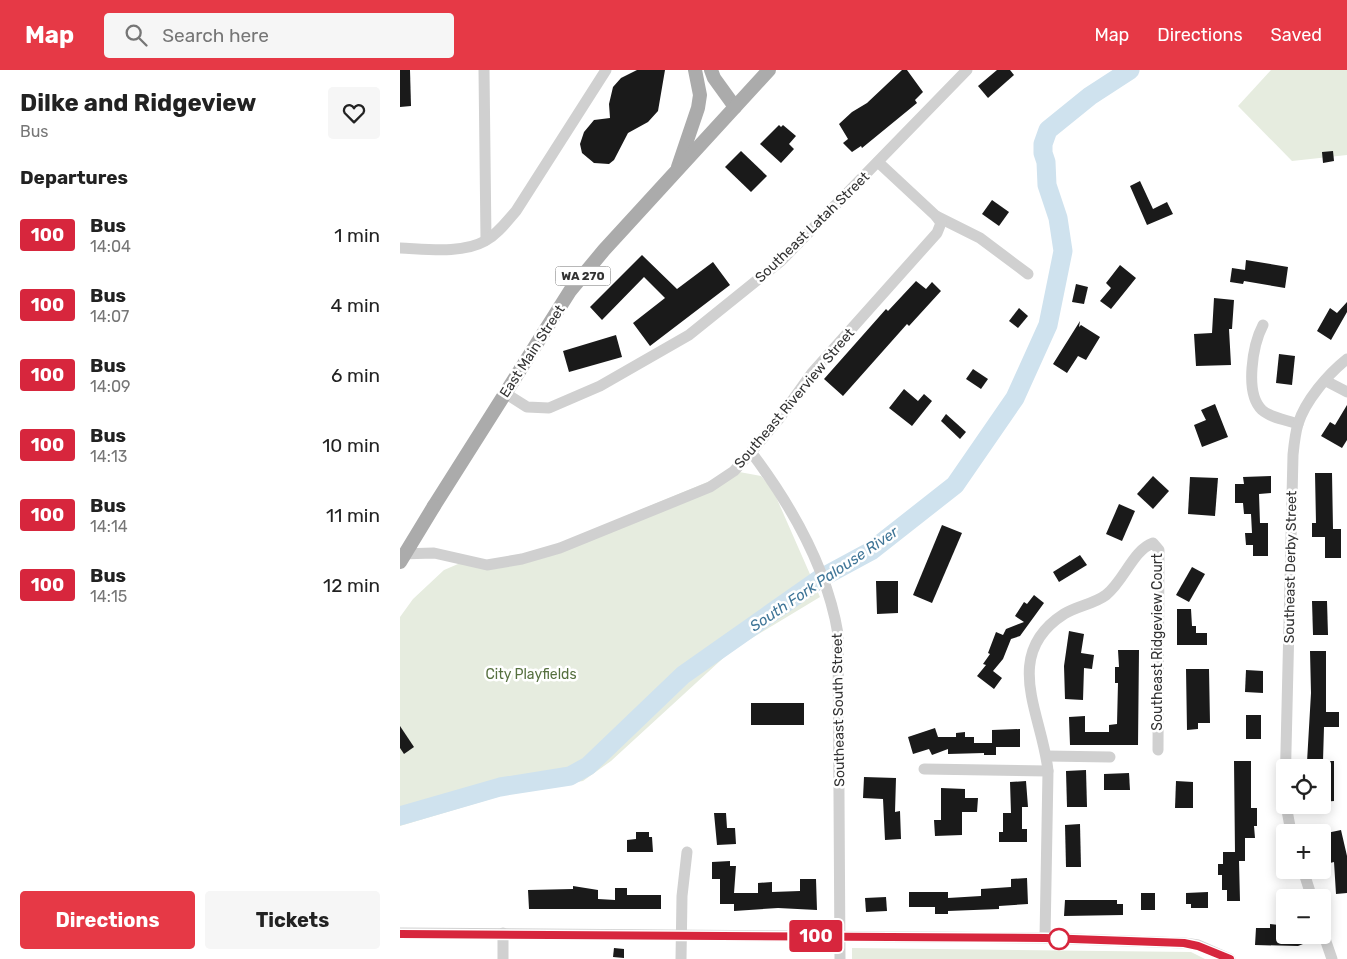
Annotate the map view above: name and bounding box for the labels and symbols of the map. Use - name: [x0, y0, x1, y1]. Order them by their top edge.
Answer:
- street label: Southeast Latah Street: [752, 168, 873, 286]
- road number: WA 270: [556, 267, 610, 286]
- street label: East Main Street: [496, 301, 569, 401]
- street label: Southeast Riverview Street: [731, 324, 858, 472]
- street label: Southeast Derby Street: [1281, 490, 1300, 644]
- water label: South Fork Palouse River: [746, 522, 903, 635]
- street label: Southeast Ridgeview Court: [1149, 553, 1166, 731]
- street label: Southeast South Street: [829, 632, 848, 787]
- park label: City Playfields: [485, 666, 577, 683]
- line badge: 100: [787, 920, 845, 952]
- unlabelled marker: [1048, 928, 1070, 950]

